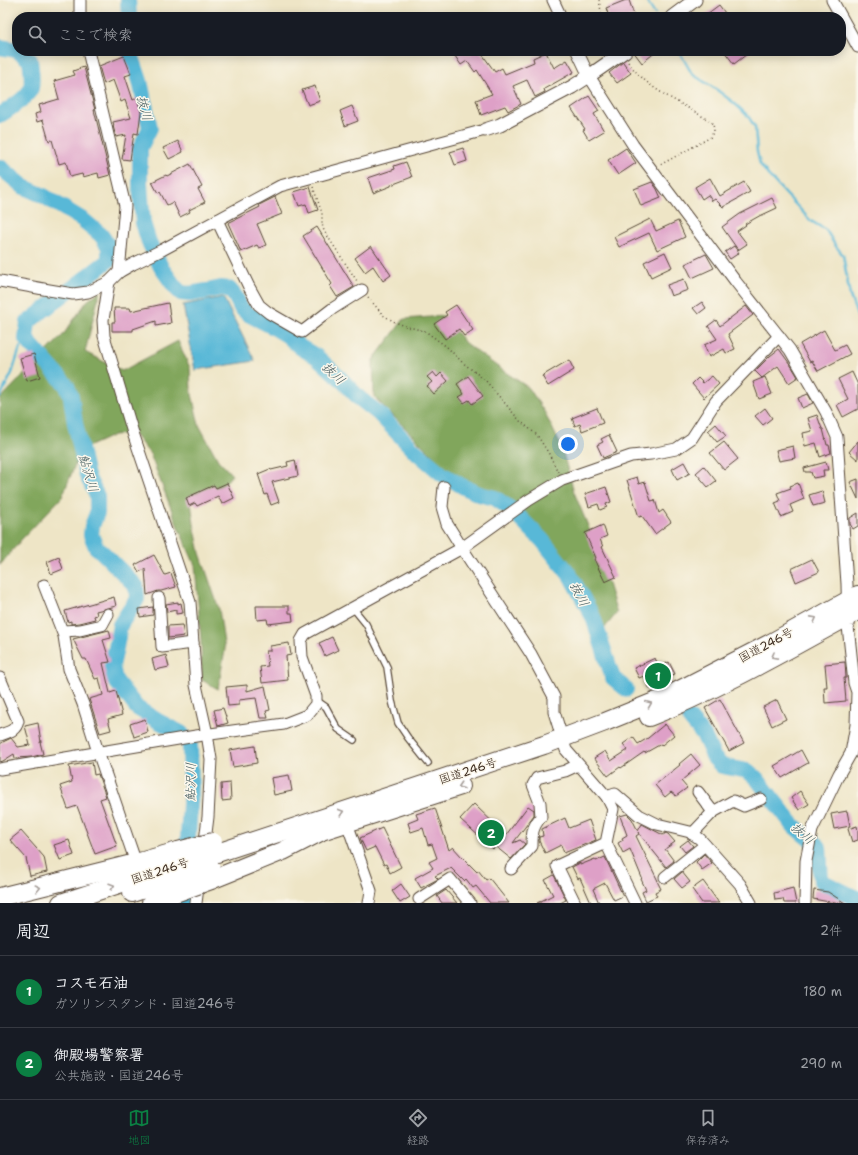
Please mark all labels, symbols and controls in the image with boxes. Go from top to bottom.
search box [12,12,846,56]
icon: search [26,23,48,45]
text: ここで検索 [58,25,133,45]
water label: 抜川 [133,93,156,123]
water label: 抜川 [318,358,349,388]
your location [558,434,578,454]
water label: 鮎沢川 [75,452,102,494]
water label: 抜川 [566,579,593,610]
one-way arrow [810,617,817,624]
street label: 国道246号 [736,624,796,666]
one-way arrow [771,651,779,658]
pin: 1 [645,661,671,691]
one-way arrow [645,701,652,709]
street label: 国道246号 [437,754,499,788]
water label: 鮎沢川 [182,762,199,802]
one-way arrow [458,781,465,790]
one-way arrow [337,808,344,816]
pin: 2 [478,818,504,848]
water label: 抜川 [787,818,818,848]
street label: 国道246号 [129,854,191,888]
one-way arrow [108,883,115,891]
one-way arrow [35,884,41,892]
text: 周辺 [16,920,50,942]
text: 2件 [820,922,842,939]
text: コスモ石油 [54,973,128,993]
text: 1 [26,983,32,1000]
text: 180 m [803,983,842,1000]
text: ガソリンスタンド · 国道246号 [54,995,236,1012]
text: 御殿場警察署 [54,1045,144,1065]
text: 2 [24,1055,34,1072]
text: 290 m [800,1055,842,1072]
text: 公共施設 · 国道246号 [54,1067,184,1084]
tab: 地図 [128,1107,150,1148]
tab: 経路 [407,1107,429,1148]
tab: 保存済み [686,1107,730,1148]

